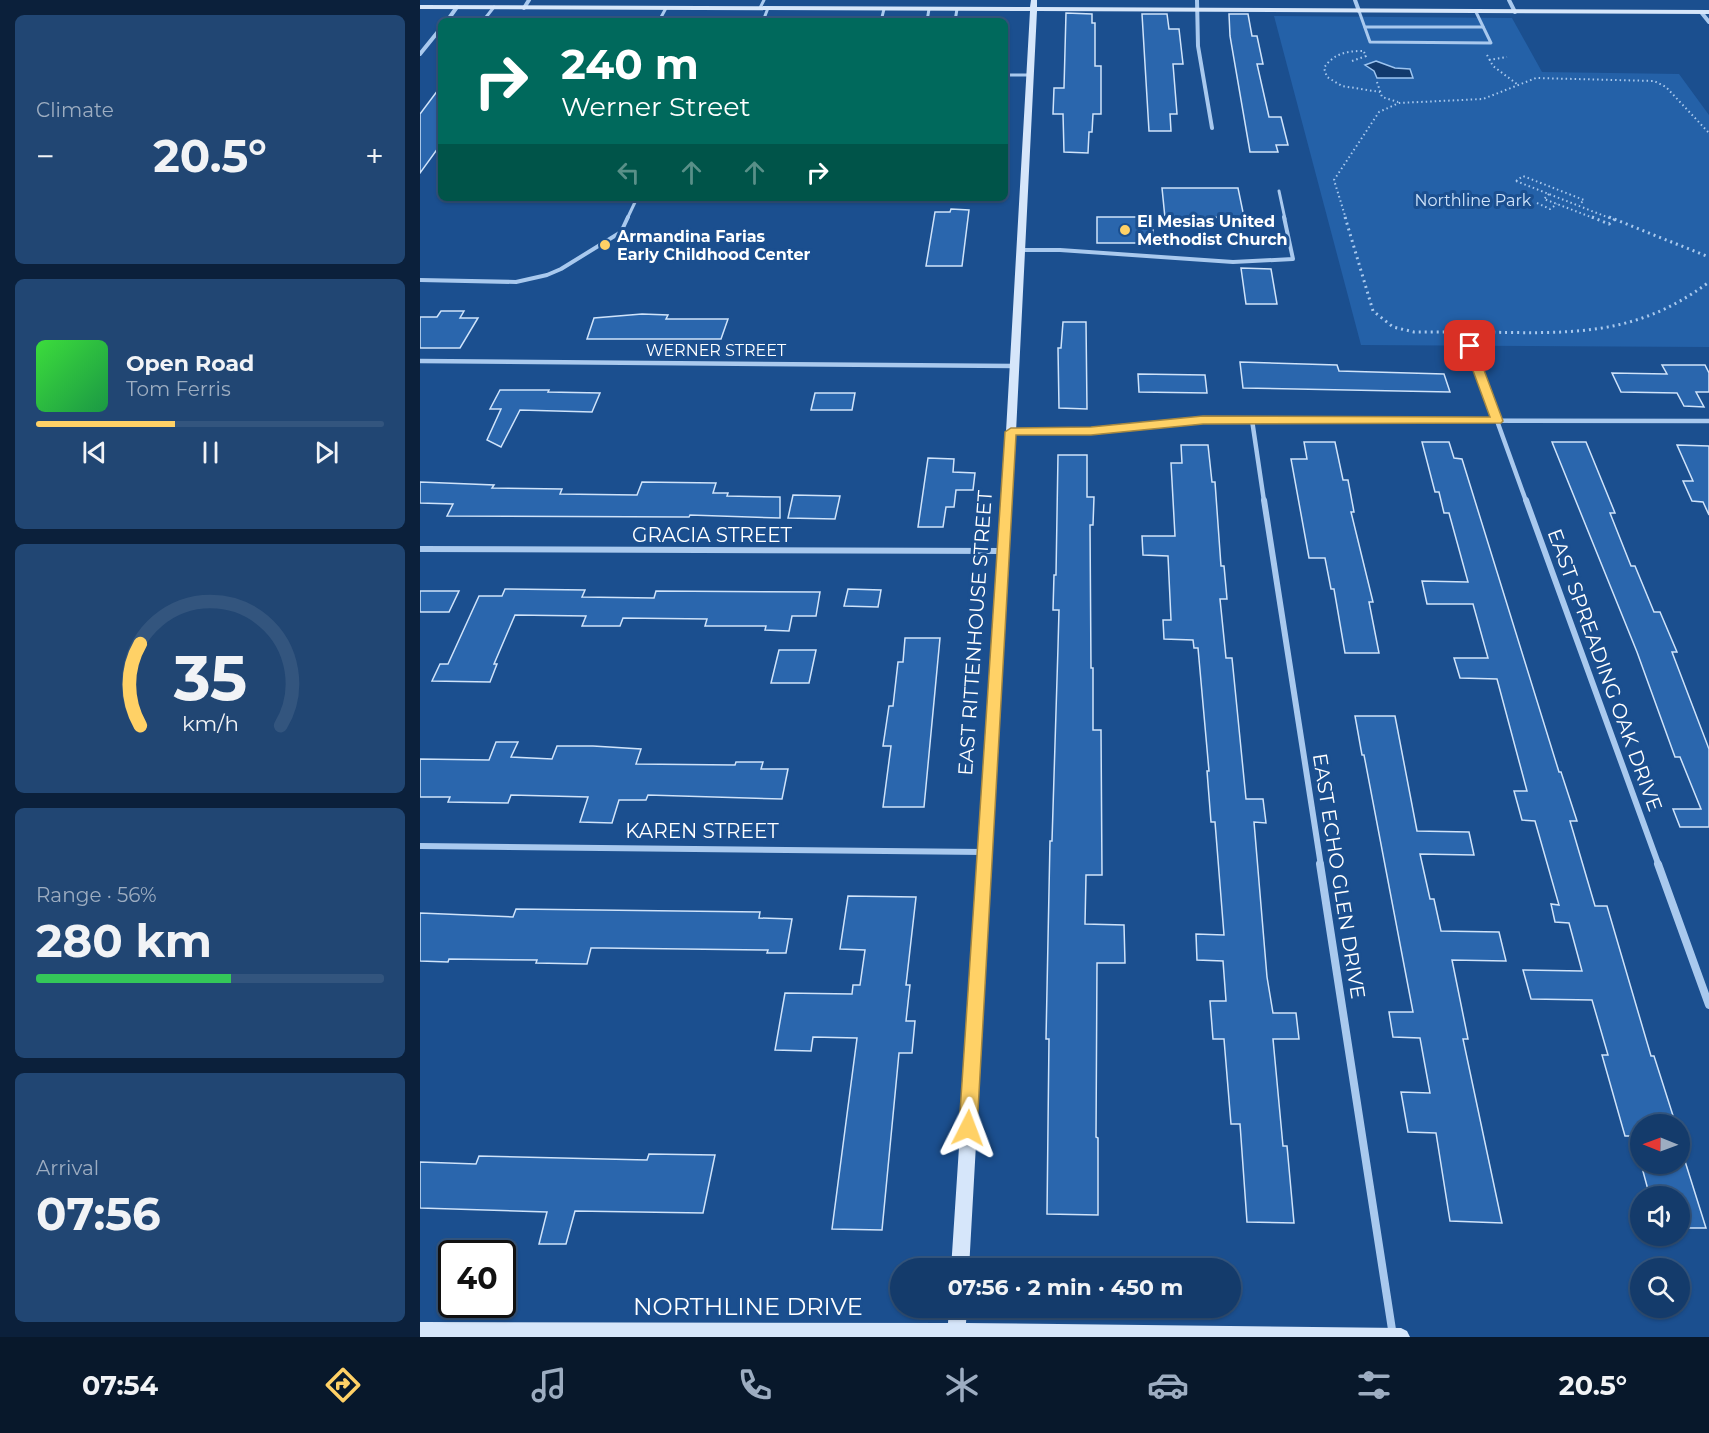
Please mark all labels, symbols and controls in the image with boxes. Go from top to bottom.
text: 240 m [561,38,699,90]
icon: right [462,42,540,120]
text: Werner Street [561,90,751,123]
text: Climate [36,98,114,122]
text: 20.5° [153,128,267,183]
text: − [36,136,55,176]
text: + [365,136,384,176]
icon: left [612,156,645,189]
icon: ahead [675,156,708,189]
icon: ahead [738,156,771,189]
icon: right [801,156,834,189]
park label: Northline Park [1415,191,1532,210]
place label: El Mesias United Methodist Church [1137,212,1288,249]
marker: El Mesias United Methodist Church [1118,223,1132,237]
place label: Armandina Farias Early Childhood Center [616,227,811,264]
marker: Armandina Farias Early Childhood Center [598,238,612,252]
pin [1444,320,1495,371]
icon: arrive [1453,329,1486,362]
street label: WERNER STREET [646,341,787,360]
text: Open Road [126,350,254,377]
text: Tom Ferris [126,377,231,401]
icon: previous [78,436,111,469]
icon: pause [194,436,227,469]
icon: next [310,436,343,469]
street label: EAST RITTENHOUSE STREET [953,489,997,776]
street label: GRACIA STREET [632,523,793,547]
street label: EAST SPREADING OAK DRIVE [1543,525,1667,815]
text: 35 [172,640,247,716]
text: km/h [181,710,239,736]
street label: EAST ECHO GLEN DRIVE [1308,752,1370,1000]
street label: KAREN STREET [625,819,779,843]
text: Range · 56% [36,883,157,907]
text: 280 km [36,913,212,968]
position arrow [936,1096,1000,1160]
north arrow [1630,1114,1690,1174]
map controls [1630,1114,1690,1318]
text: Arrival [36,1156,99,1180]
text: 07:56 [36,1186,161,1241]
button: sound [1630,1186,1690,1246]
speed limit sign: 40 [438,1240,516,1318]
button: search [1630,1258,1690,1318]
text: 07:56 · 2 min · 450 m [948,1274,1183,1301]
street label: NORTHLINE DRIVE [633,1292,863,1321]
icon: directions [322,1364,364,1406]
icon: music [528,1364,570,1406]
icon: phone [734,1364,776,1406]
icon: climate [941,1364,983,1406]
icon: car [1147,1364,1189,1406]
icon: filters [1353,1364,1395,1406]
text: 07:54 [82,1369,158,1402]
text: 20.5° [1559,1369,1627,1402]

